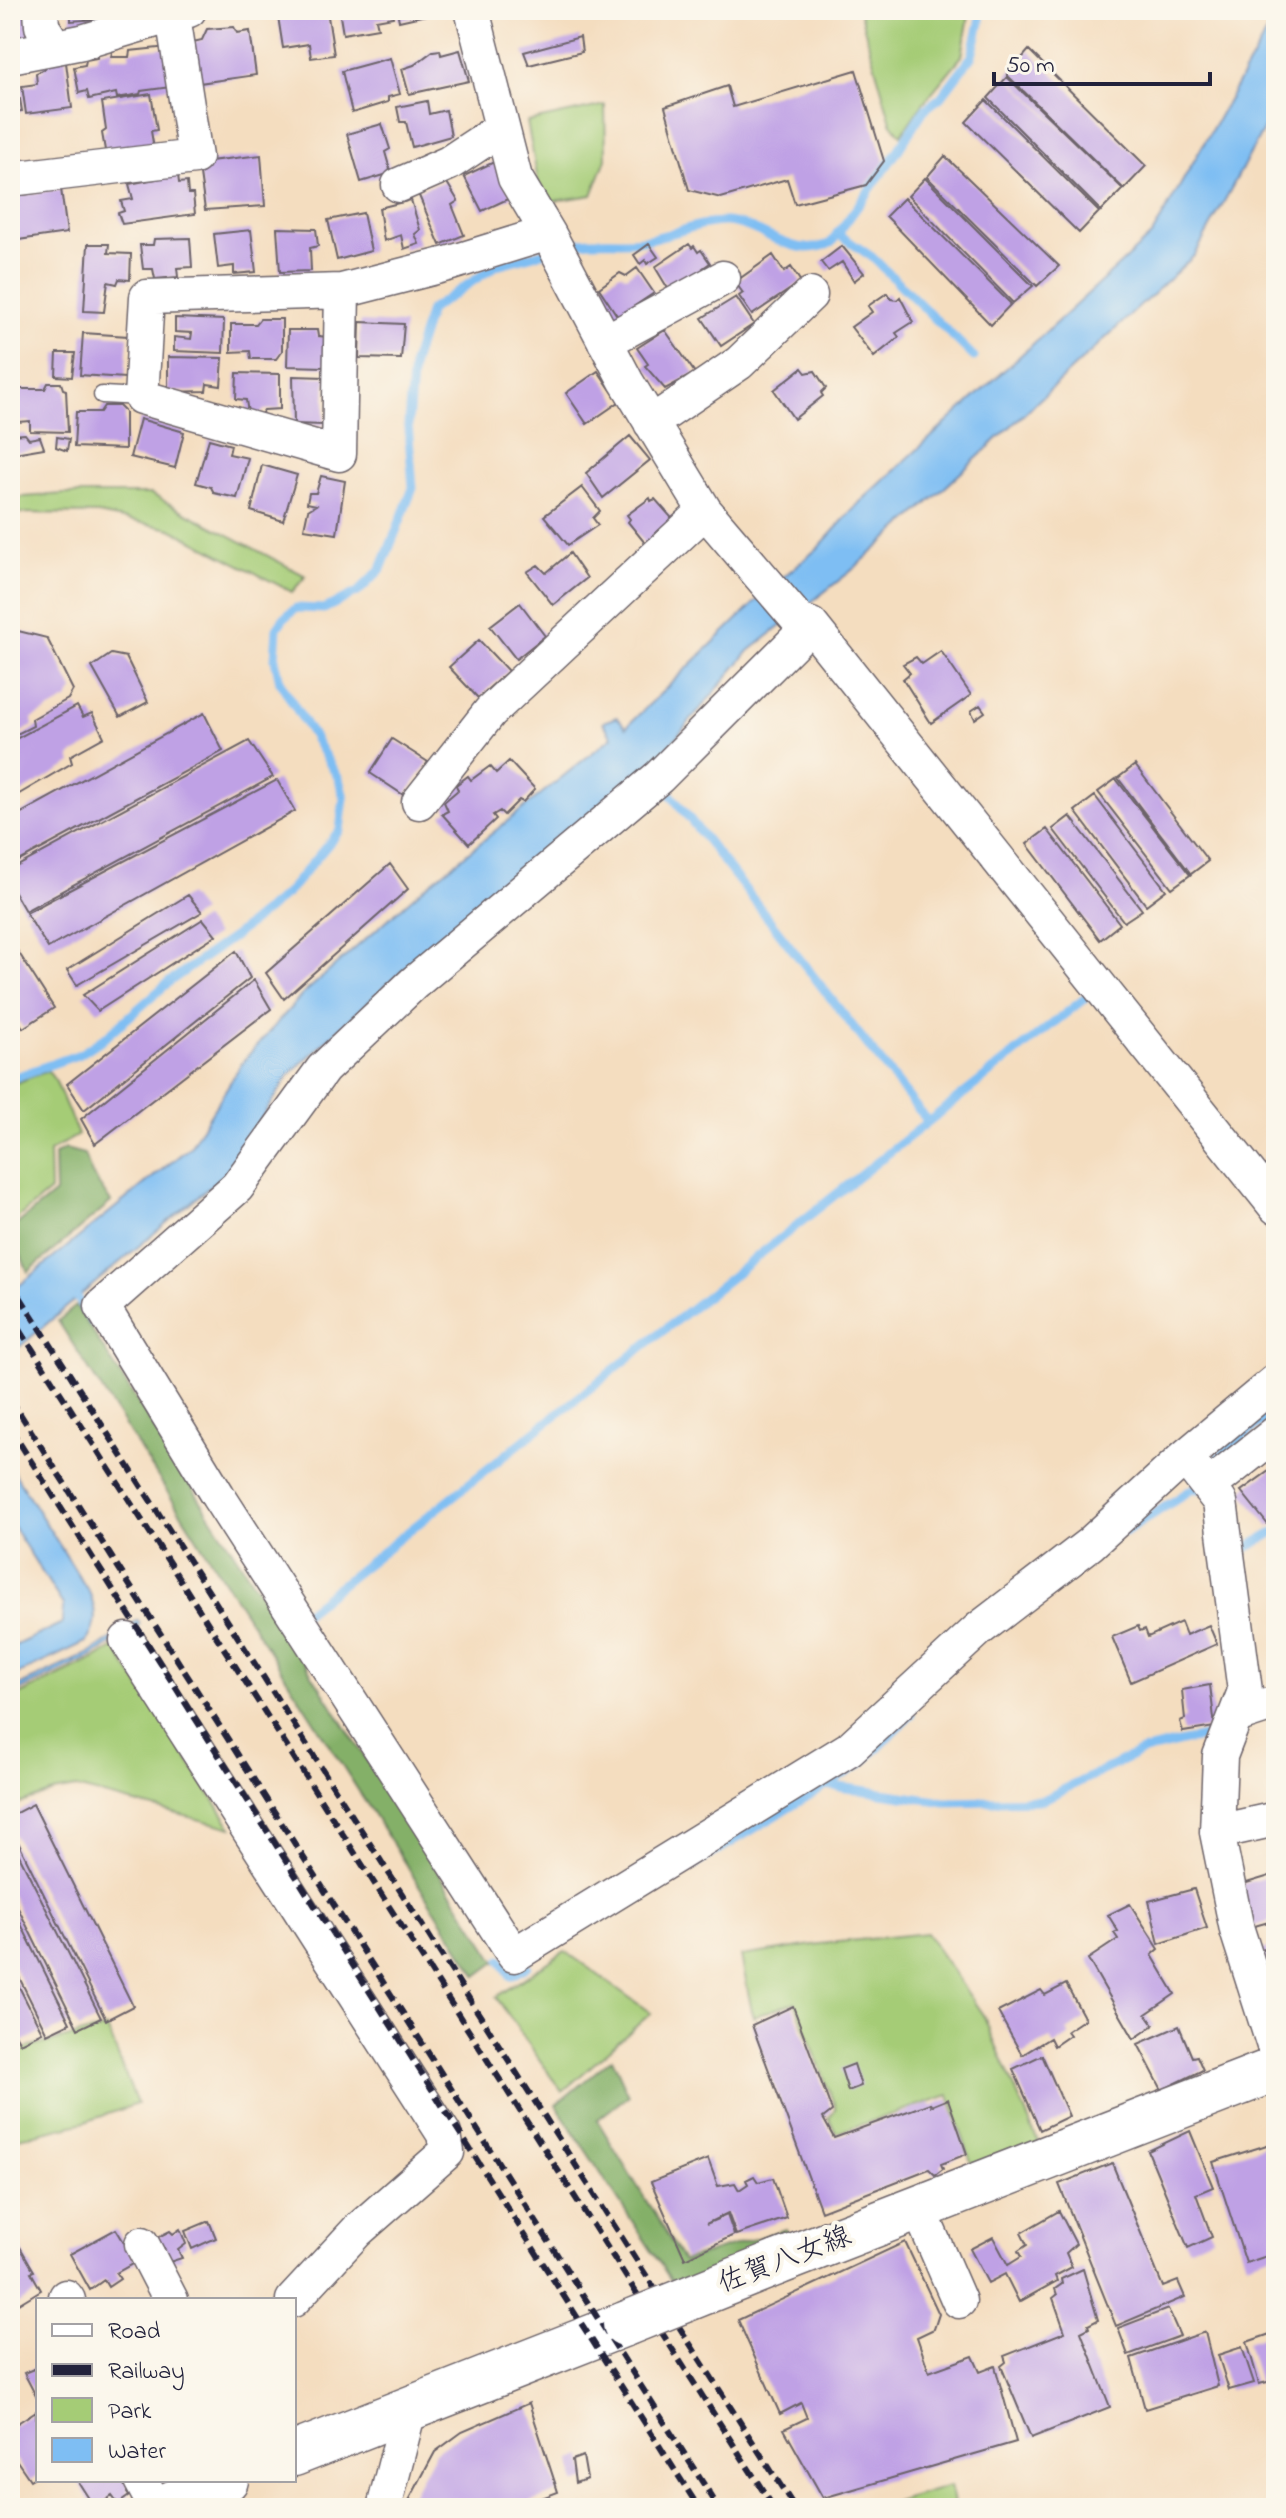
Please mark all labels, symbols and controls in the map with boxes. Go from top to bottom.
scale bar [994,36,1210,86]
text: 50 m [1006,49,1055,84]
street label: 佐賀八女線 [712,2217,858,2305]
legend [36,2298,296,2482]
text: Road [108,2315,161,2350]
text: Railway [108,2355,185,2391]
text: Park [108,2395,152,2430]
text: Water [108,2435,166,2470]

